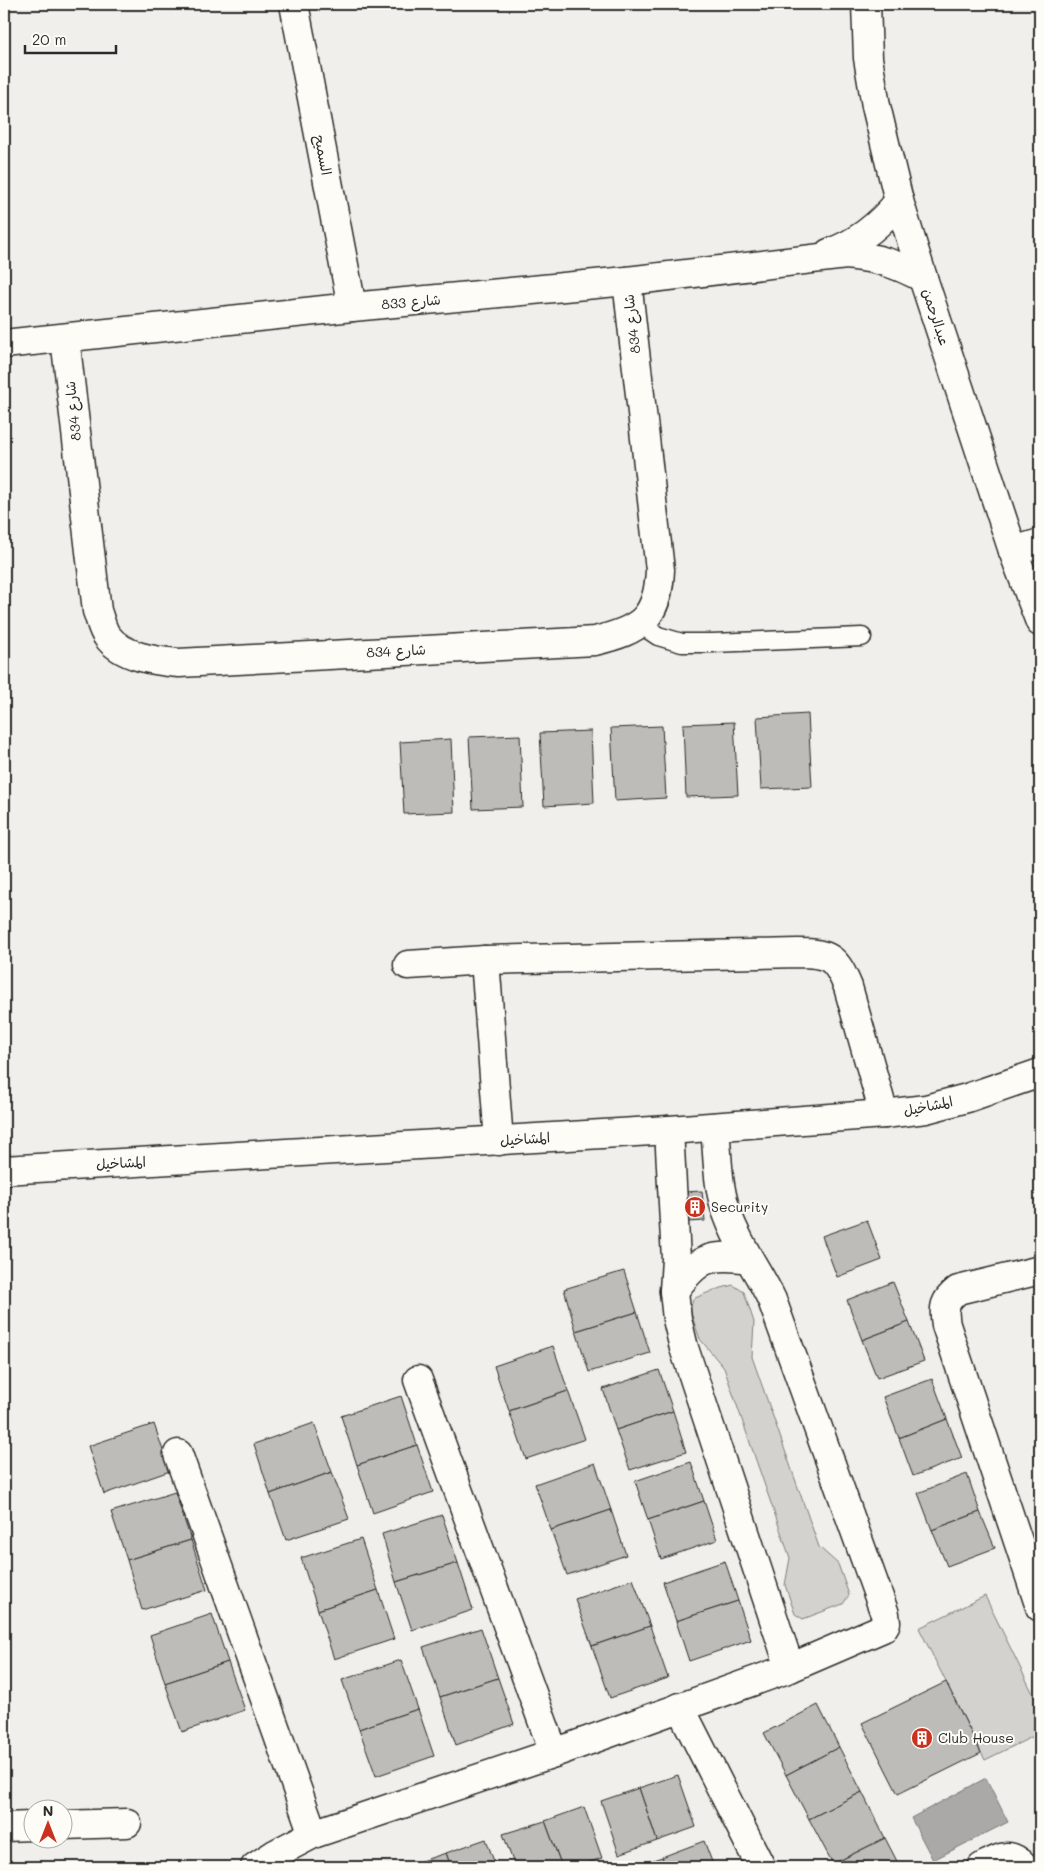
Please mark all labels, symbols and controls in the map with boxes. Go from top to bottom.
scale bar [25,22,116,54]
text: 20 m [32,29,66,49]
street label: السميح [309,133,337,177]
street label: عبدالرحمن [918,286,955,348]
street label: شارع 833 [380,289,442,315]
street label: شارع 834 [618,293,646,355]
street label: شارع 834 [60,380,86,442]
street label: شارع 834 [366,639,426,663]
street label: المشاخيل [901,1091,954,1120]
street label: المشاخيل [499,1127,551,1150]
street label: المشاخيل [95,1152,147,1173]
building icon: Security [683,1195,707,1219]
place label: Security [711,1197,768,1216]
building icon: Club House [910,1726,934,1750]
place label: Club House [938,1728,1014,1747]
north arrow [22,1798,72,1848]
text: N [43,1801,53,1820]

